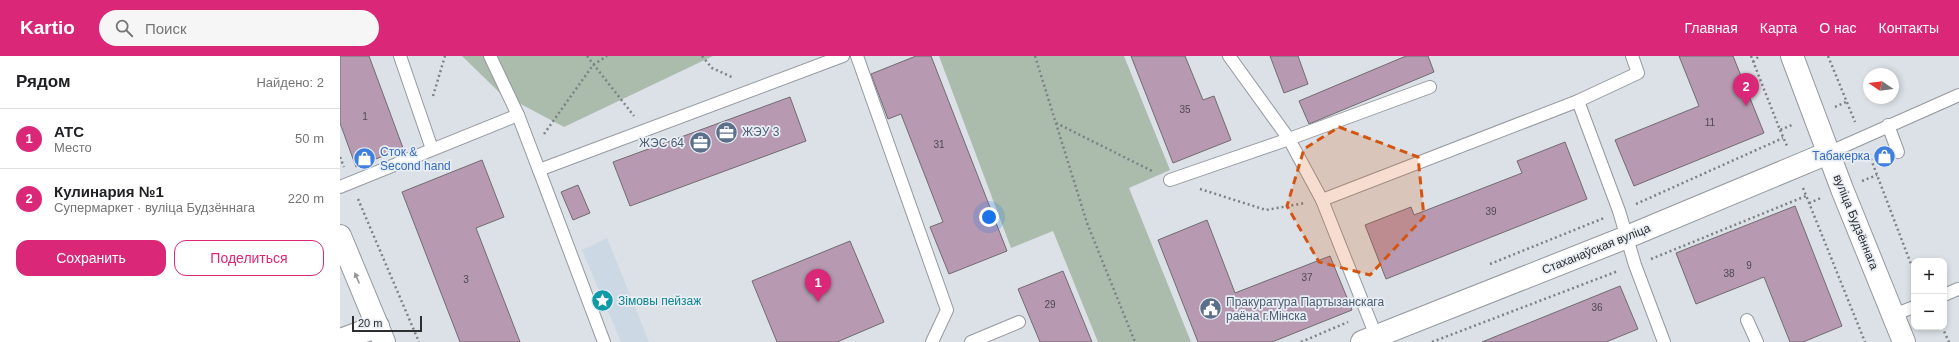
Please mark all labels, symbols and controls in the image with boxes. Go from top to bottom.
search box [99,10,379,46]
text: Kartio [20,17,75,38]
icon: search [113,17,135,39]
text: Поиск [145,20,186,37]
text: Главная [1684,20,1738,36]
text: Карта [1760,20,1797,36]
text: О нас [1819,20,1857,36]
text: Контакты [1879,20,1939,36]
north arrow [1863,68,1899,104]
text: Рядом [16,72,71,91]
pin: 2 [1733,73,1759,106]
text: Найдено: 2 [256,75,324,90]
house number: 35 [1179,104,1191,115]
house number: 1 [362,111,368,122]
house number: 11 [1705,117,1716,128]
office icon: ЖЭУ 3 [714,119,740,145]
text: АТС [54,123,84,140]
place label: ЖЭУ 3 [742,125,780,139]
office icon: ЖЭС 64 [687,130,713,156]
text: 1 [25,131,33,146]
text: 50 m [295,131,324,146]
place label: ЖЭС 64 [639,136,684,150]
house number: 31 [933,139,945,150]
text: Место [54,140,92,155]
shop icon: Табакерка [1872,143,1898,169]
place label: Сток & Second hand [380,145,451,173]
shop icon: Сток & Second hand [352,146,378,172]
place label: Табакерка [1812,149,1870,163]
street label: вуліца Будзённага [1830,172,1882,272]
text: Кулинария №1 [54,183,164,200]
text: 2 [25,191,33,206]
text: 220 m [288,191,324,206]
text: Супермаркет · вуліца Будзённага [54,200,255,215]
house number: 39 [1485,206,1497,217]
your location [979,207,999,227]
street label: Стаханаўская вуліца [1540,221,1653,277]
button: Сохранить [16,240,166,276]
button: Поделиться [174,240,324,276]
map controls [1911,258,1947,330]
button: + [1911,258,1947,294]
house number: 9 [1746,260,1752,271]
house number: 38 [1723,268,1735,279]
pin: 1 [805,269,831,302]
one-way arrow [354,271,360,283]
house number: 37 [1301,272,1313,283]
house number: 3 [463,274,469,285]
place icon: Зімовы пейзаж [590,288,616,314]
place label: Зімовы пейзаж [618,294,701,308]
button: − [1911,294,1947,330]
place label: Пракуратура Партызанскага раёна г.Мінска [1226,295,1384,323]
public building icon: Пракуратура Партызанскага раёна г.Мінска [1198,296,1224,322]
house number: 29 [1044,299,1056,310]
house number: 36 [1591,302,1603,313]
scale bar [352,314,422,333]
text: 20 m [358,317,382,329]

